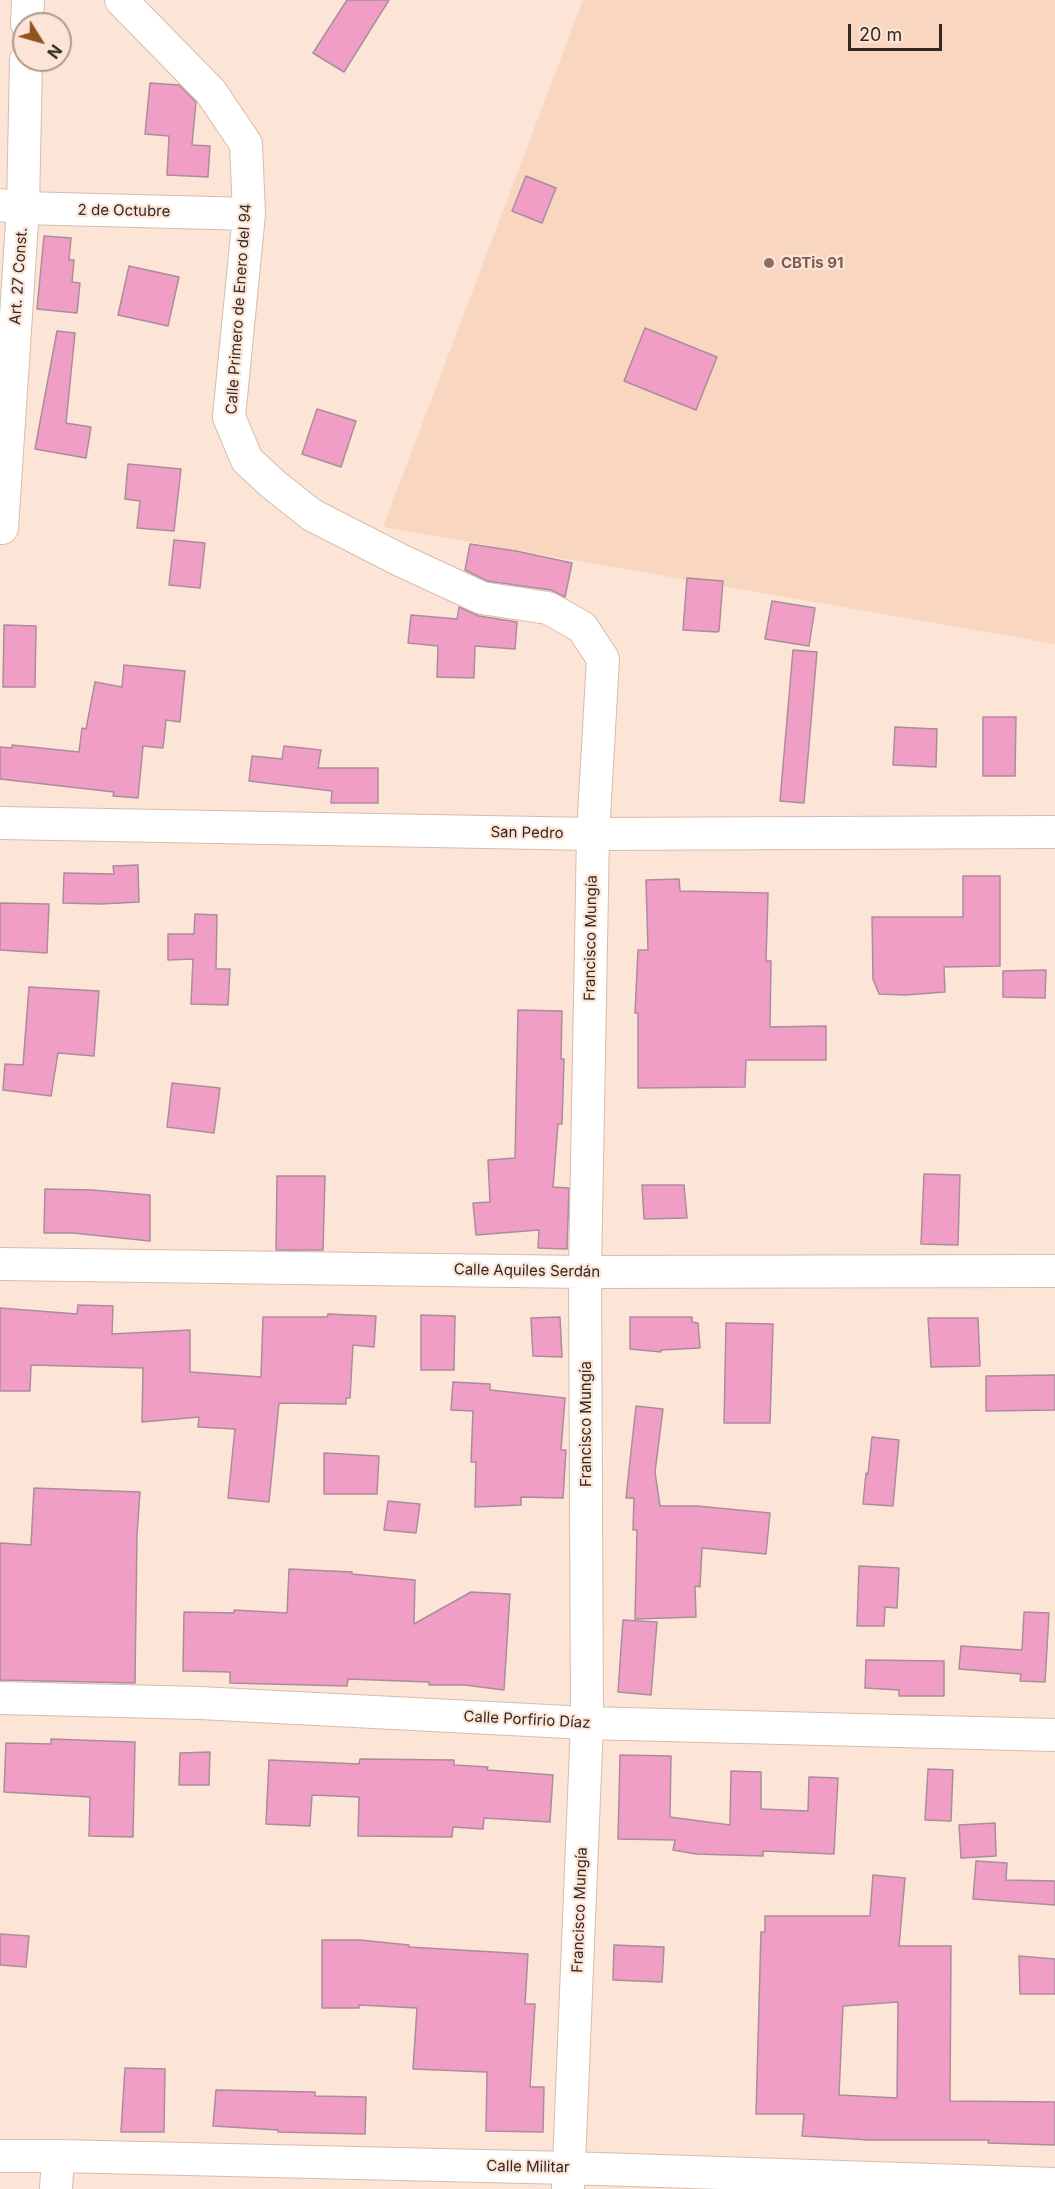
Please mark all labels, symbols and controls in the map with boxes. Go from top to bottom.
north arrow [12,12,72,72]
scale bar [851,12,946,50]
text: 20 m [859,24,902,45]
text: N [43,41,66,63]
street label: 2 de Octubre [78,201,170,221]
street label: Calle Primero de Enero del 94 [223,203,255,415]
street label: Art. 27 Const. [7,227,31,325]
place label: CBTis 91 [781,254,843,272]
marker: CBTis 91 [762,256,776,270]
street label: San Pedro [490,823,564,843]
street label: Francisco Mungía [581,875,601,1001]
street label: Calle Aquiles Serdán [454,1261,600,1281]
street label: Francisco Mungía [577,1361,595,1487]
street label: Calle Porfirio Díaz [463,1708,591,1732]
street label: Francisco Mungía [569,1847,591,1973]
street label: Calle Militar [486,2157,570,2177]

